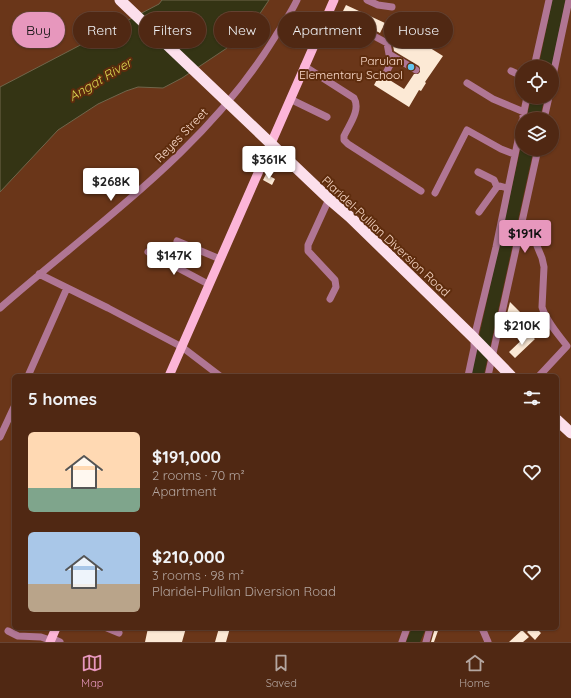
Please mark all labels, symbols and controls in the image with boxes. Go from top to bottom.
chip: Buy [12,12,65,48]
chip: Rent [73,12,131,48]
chip: Filters [139,12,206,48]
chip: New [214,12,270,48]
chip: Apartment [278,12,376,48]
chip: House [384,12,453,48]
water label: Angat River [66,53,136,104]
place label: Parulan Elementary School [299,53,403,82]
map controls [515,60,559,156]
button: locate [515,60,559,104]
marker: Parulan Elementary School [406,62,416,72]
street label: Reyes Street [151,105,211,165]
button: layers [515,112,559,156]
pin: $361K [241,146,297,180]
text: $361K [251,151,287,167]
pin: $268K [83,168,139,202]
text: $268K [92,173,130,189]
street label: Plaridel-Pulilan Diversion Road [319,173,453,299]
pin: $191K [497,220,553,254]
text: $191K [508,225,542,241]
pin: $147K [146,242,202,276]
text: $147K [156,247,192,263]
pin: $210K [494,312,550,346]
text: $210K [504,317,540,333]
icon: filters [521,387,543,409]
text: 5 homes [28,388,97,409]
text: $191,000 [152,446,221,467]
icon: home [60,448,108,496]
icon: heart [521,461,543,483]
text: 2 rooms · 70 m² [152,467,245,483]
text: Apartment [152,483,217,499]
text: $210,000 [152,546,225,567]
icon: home [60,548,108,596]
icon: heart [521,561,543,583]
text: 3 rooms · 98 m² [152,567,244,583]
text: Plaridel-Pulilan Diversion Road [152,583,336,599]
tab: Map [81,652,104,690]
tab: Saved [266,652,297,690]
tab: Home [459,652,490,690]

